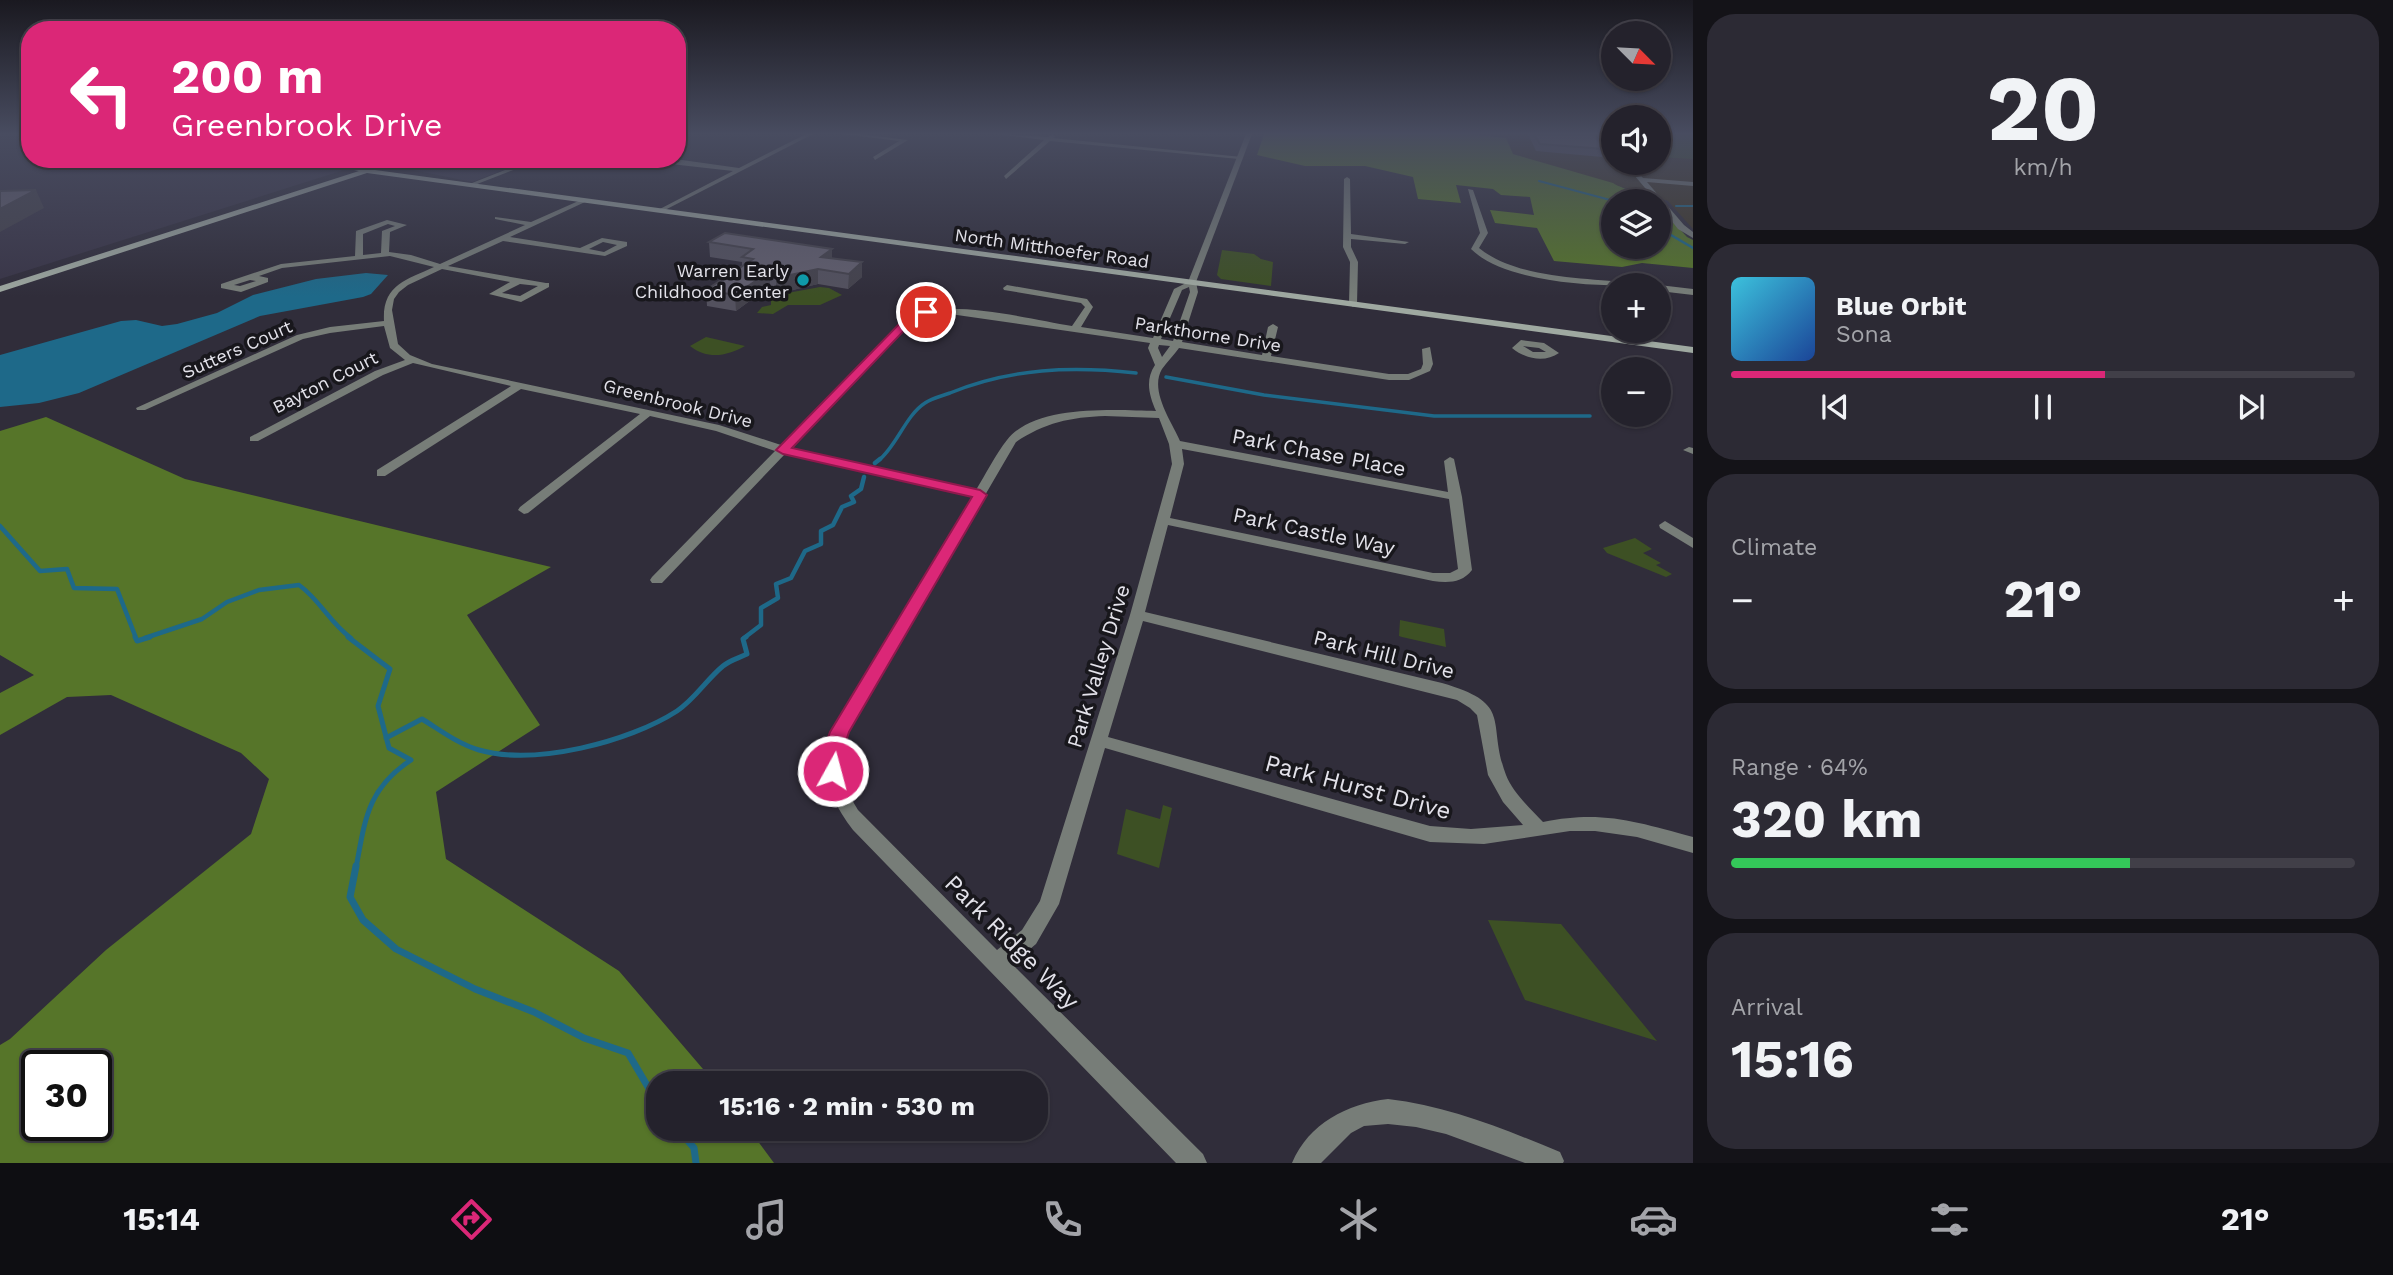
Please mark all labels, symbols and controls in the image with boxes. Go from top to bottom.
north arrow [1601,21,1671,91]
map controls [1601,21,1671,427]
text: 200 m [171,47,323,105]
icon: left [56,49,147,140]
text: 20 [1987,55,2099,162]
button: sound [1601,105,1671,175]
text: Greenbrook Drive [171,106,442,144]
text: km/h [2013,154,2073,181]
button: layers [1601,189,1671,259]
street label: North Mitthoefer Road [953,224,1151,272]
place label: Warren Early Childhood Center [635,260,790,302]
marker: Warren Early Childhood Center [795,272,811,288]
button: + [1601,273,1671,343]
pin [896,282,956,342]
text: Blue Orbit [1836,291,1966,321]
icon: arrive [907,293,945,331]
street label: Parkthorne Drive [1133,312,1283,356]
street label: Sutters Court [179,315,296,383]
text: Sona [1836,321,1892,348]
street label: Bayton Court [269,346,381,417]
button: − [1601,357,1671,427]
street label: Greenbrook Drive [601,374,755,432]
icon: previous [1816,388,1854,426]
icon: pause [2024,388,2062,426]
icon: next [2232,388,2270,426]
street label: Park Chase Place [1230,423,1408,481]
street label: Park Castle Way [1231,502,1397,560]
text: Climate [1731,534,1817,561]
text: 21° [2003,569,2083,630]
text: − [1731,578,1754,622]
text: + [2332,578,2355,622]
street label: Park Valley Drive [1061,581,1135,751]
street label: Park Hill Drive [1311,624,1457,684]
position arrow [796,734,870,808]
street label: Park Hurst Drive [1262,749,1454,825]
text: Range · 64% [1731,754,1868,781]
text: 320 km [1731,789,1922,850]
street label: Park Ridge Way [939,869,1085,1015]
text: Arrival [1731,994,1803,1021]
text: 15:16 [1731,1029,1854,1090]
speed limit sign: 30 [21,1050,112,1141]
text: 15:16 · 2 min · 530 m [719,1091,975,1121]
icon: directions [447,1195,496,1244]
icon: music [742,1195,791,1244]
icon: phone [1038,1195,1087,1244]
icon: climate [1334,1195,1383,1244]
icon: car [1629,1195,1678,1244]
icon: filters [1925,1195,1974,1244]
text: 15:14 [123,1200,200,1238]
text: 21° [2221,1200,2270,1238]

